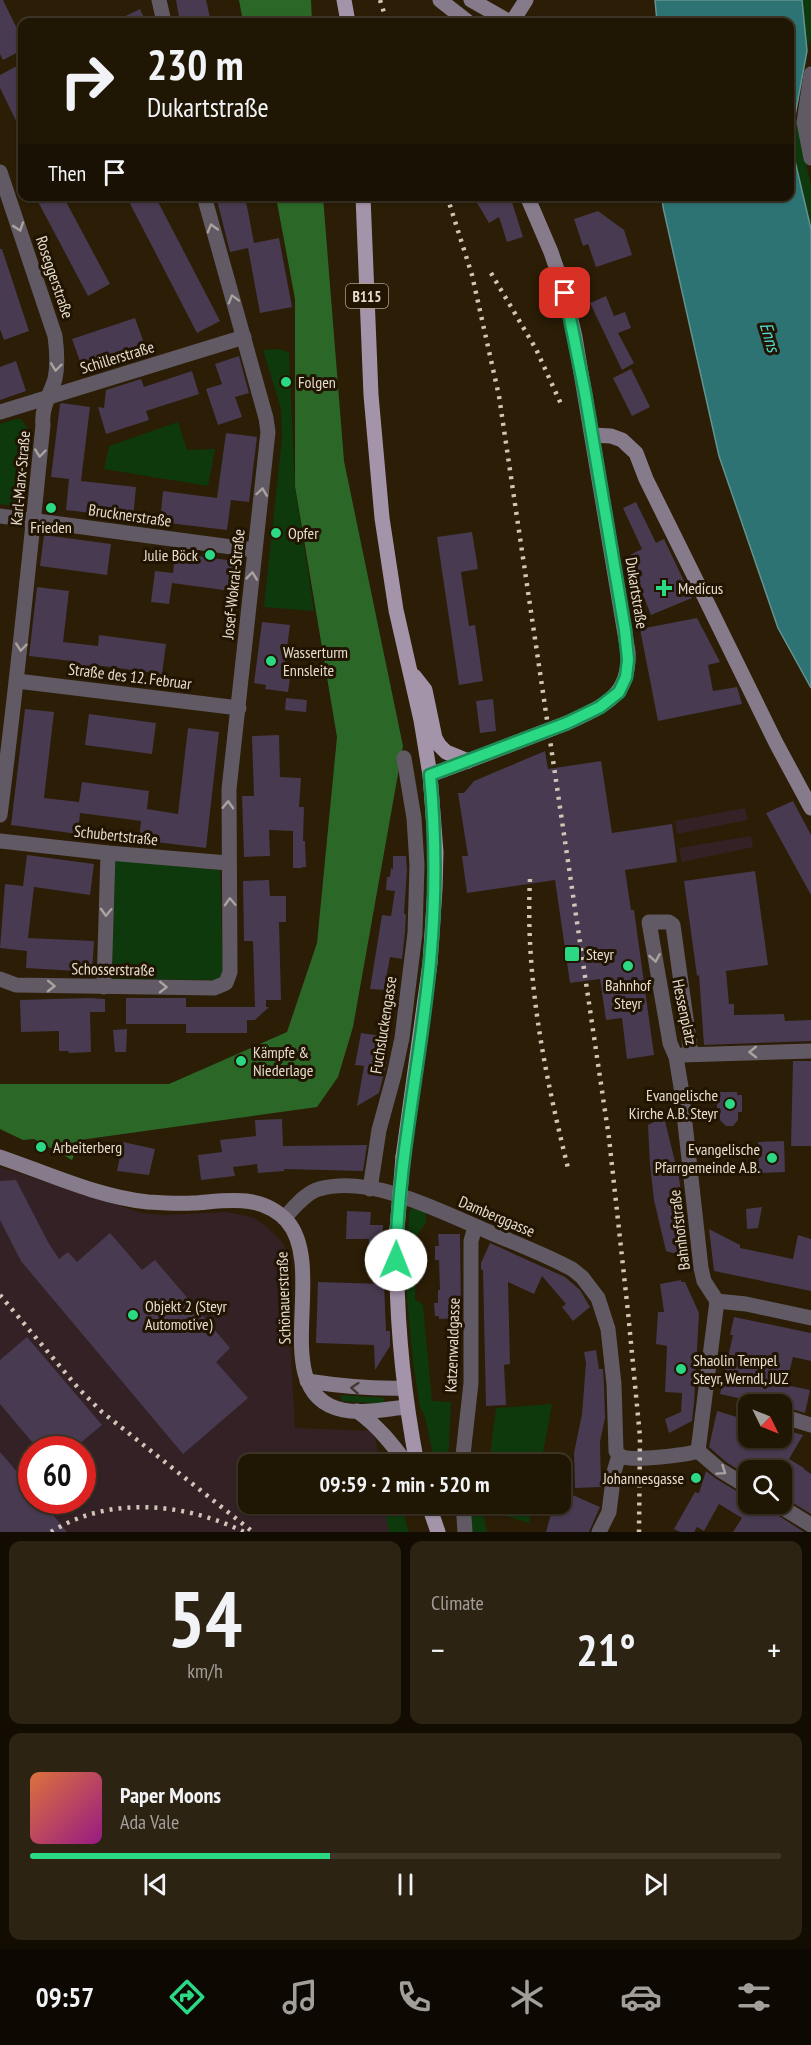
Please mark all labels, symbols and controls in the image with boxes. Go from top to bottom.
text: 230 m [147,37,244,92]
icon: right [48,42,126,120]
text: Dukartstraße [147,90,269,124]
icon: arrive [98,156,131,189]
text: Then [48,159,86,187]
one-way arrow [11,221,24,232]
one-way arrow [207,224,219,234]
street label: Roseggerstraße [32,233,78,321]
pin [539,267,590,318]
icon: arrive [548,276,581,309]
road number: B115 [346,284,388,308]
one-way arrow [228,294,240,305]
water label: Enns [755,319,786,356]
street label: Schillerstraße [77,336,157,378]
one-way arrow [50,362,63,372]
place label: Folgen [298,372,336,392]
marker: Folgen [279,375,293,389]
street label: Karl-Marx-Straße [6,430,34,526]
one-way arrow [34,449,47,458]
one-way arrow [256,487,268,497]
street label: Brucknerstraße [87,499,173,531]
marker: Frieden [44,501,58,515]
place label: Frieden [30,517,72,537]
place label: Opfer [288,523,319,543]
marker: Opfer [269,526,283,540]
street label: Josef-Wokral-Straße [217,528,249,641]
place label: Julie Böck [143,545,199,565]
marker: Julie Böck [203,548,217,562]
street label: Dukartstraße [621,556,653,630]
one-way arrow [245,571,258,580]
place label: Medicus [678,578,723,598]
marker: Medicus [655,579,673,597]
place label: Wasserturm Ennsleite [283,642,348,680]
one-way arrow [15,643,28,652]
marker: Wasserturm Ennsleite [264,654,278,668]
street label: Straße des 12. Februar [67,659,193,694]
one-way arrow [222,800,235,809]
street label: Schubertstraße [73,821,159,849]
one-way arrow [223,898,236,907]
one-way arrow [100,907,113,916]
place label: Steyr [586,944,614,964]
marker: Steyr [563,945,581,963]
one-way arrow [649,953,661,962]
street label: Schosserstraße [71,958,155,980]
marker: Bahnhof Steyr [621,959,635,973]
street label: Fuchsluckengasse [365,975,401,1075]
place label: Bahnhof Steyr [605,975,652,1013]
street label: Hessenplatz [668,977,702,1047]
one-way arrow [47,980,56,992]
one-way arrow [158,981,167,993]
place label: Kämpfe & Niederlage [253,1042,313,1080]
one-way arrow [748,1046,757,1059]
marker: Kämpfe & Niederlage [234,1054,248,1068]
place label: Evangelische Kirche A.B. Steyr [629,1085,719,1123]
marker: Evangelische Kirche A.B. Steyr [723,1097,737,1111]
place label: Arbeiterberg [53,1137,122,1157]
place label: Evangelische Pfarrgemeinde A.B. [655,1139,760,1177]
marker: Arbeiterberg [34,1140,48,1154]
marker: Evangelische Pfarrgemeinde A.B. [765,1151,779,1165]
street label: Bahnhofstraße [664,1189,694,1271]
street label: Damberggasse [456,1191,538,1241]
position arrow [364,1228,428,1292]
street label: Schönauerstraße [271,1251,295,1345]
place label: Objekt 2 (Steyr Automotive) [145,1296,228,1334]
street label: Katzenwaldgasse [440,1297,464,1393]
marker: Objekt 2 (Steyr Automotive) [126,1308,140,1322]
place label: Shaolin Tempel Steyr, Werndl, JUZ [693,1350,788,1388]
marker: Shaolin Tempel Steyr, Werndl, JUZ [674,1362,688,1376]
one-way arrow [351,1382,360,1395]
north arrow [738,1394,792,1448]
map controls [738,1394,792,1514]
speed limit sign: 60 [18,1436,96,1514]
button: search [738,1460,792,1514]
one-way arrow [715,1464,726,1475]
place label: Johannesgasse [602,1468,684,1488]
text: 09:59 · 2 min · 520 m [319,1470,490,1498]
marker: Johannesgasse [689,1471,703,1485]
text: 54 [168,1568,242,1669]
text: Climate [431,1590,484,1616]
text: 21° [576,1620,636,1678]
text: − [431,1628,445,1671]
text: + [767,1628,781,1671]
text: km/h [187,1658,223,1684]
text: Paper Moons [120,1781,221,1809]
text: Ada Vale [120,1809,179,1835]
icon: previous [139,1868,172,1901]
icon: pause [389,1868,422,1901]
icon: next [639,1868,672,1901]
icon: directions [166,1976,208,2018]
icon: music [279,1976,321,2018]
icon: phone [393,1976,435,2018]
icon: climate [506,1976,548,2018]
icon: car [620,1976,662,2018]
icon: filters [733,1976,775,2018]
text: 09:57 [36,1980,94,2014]

